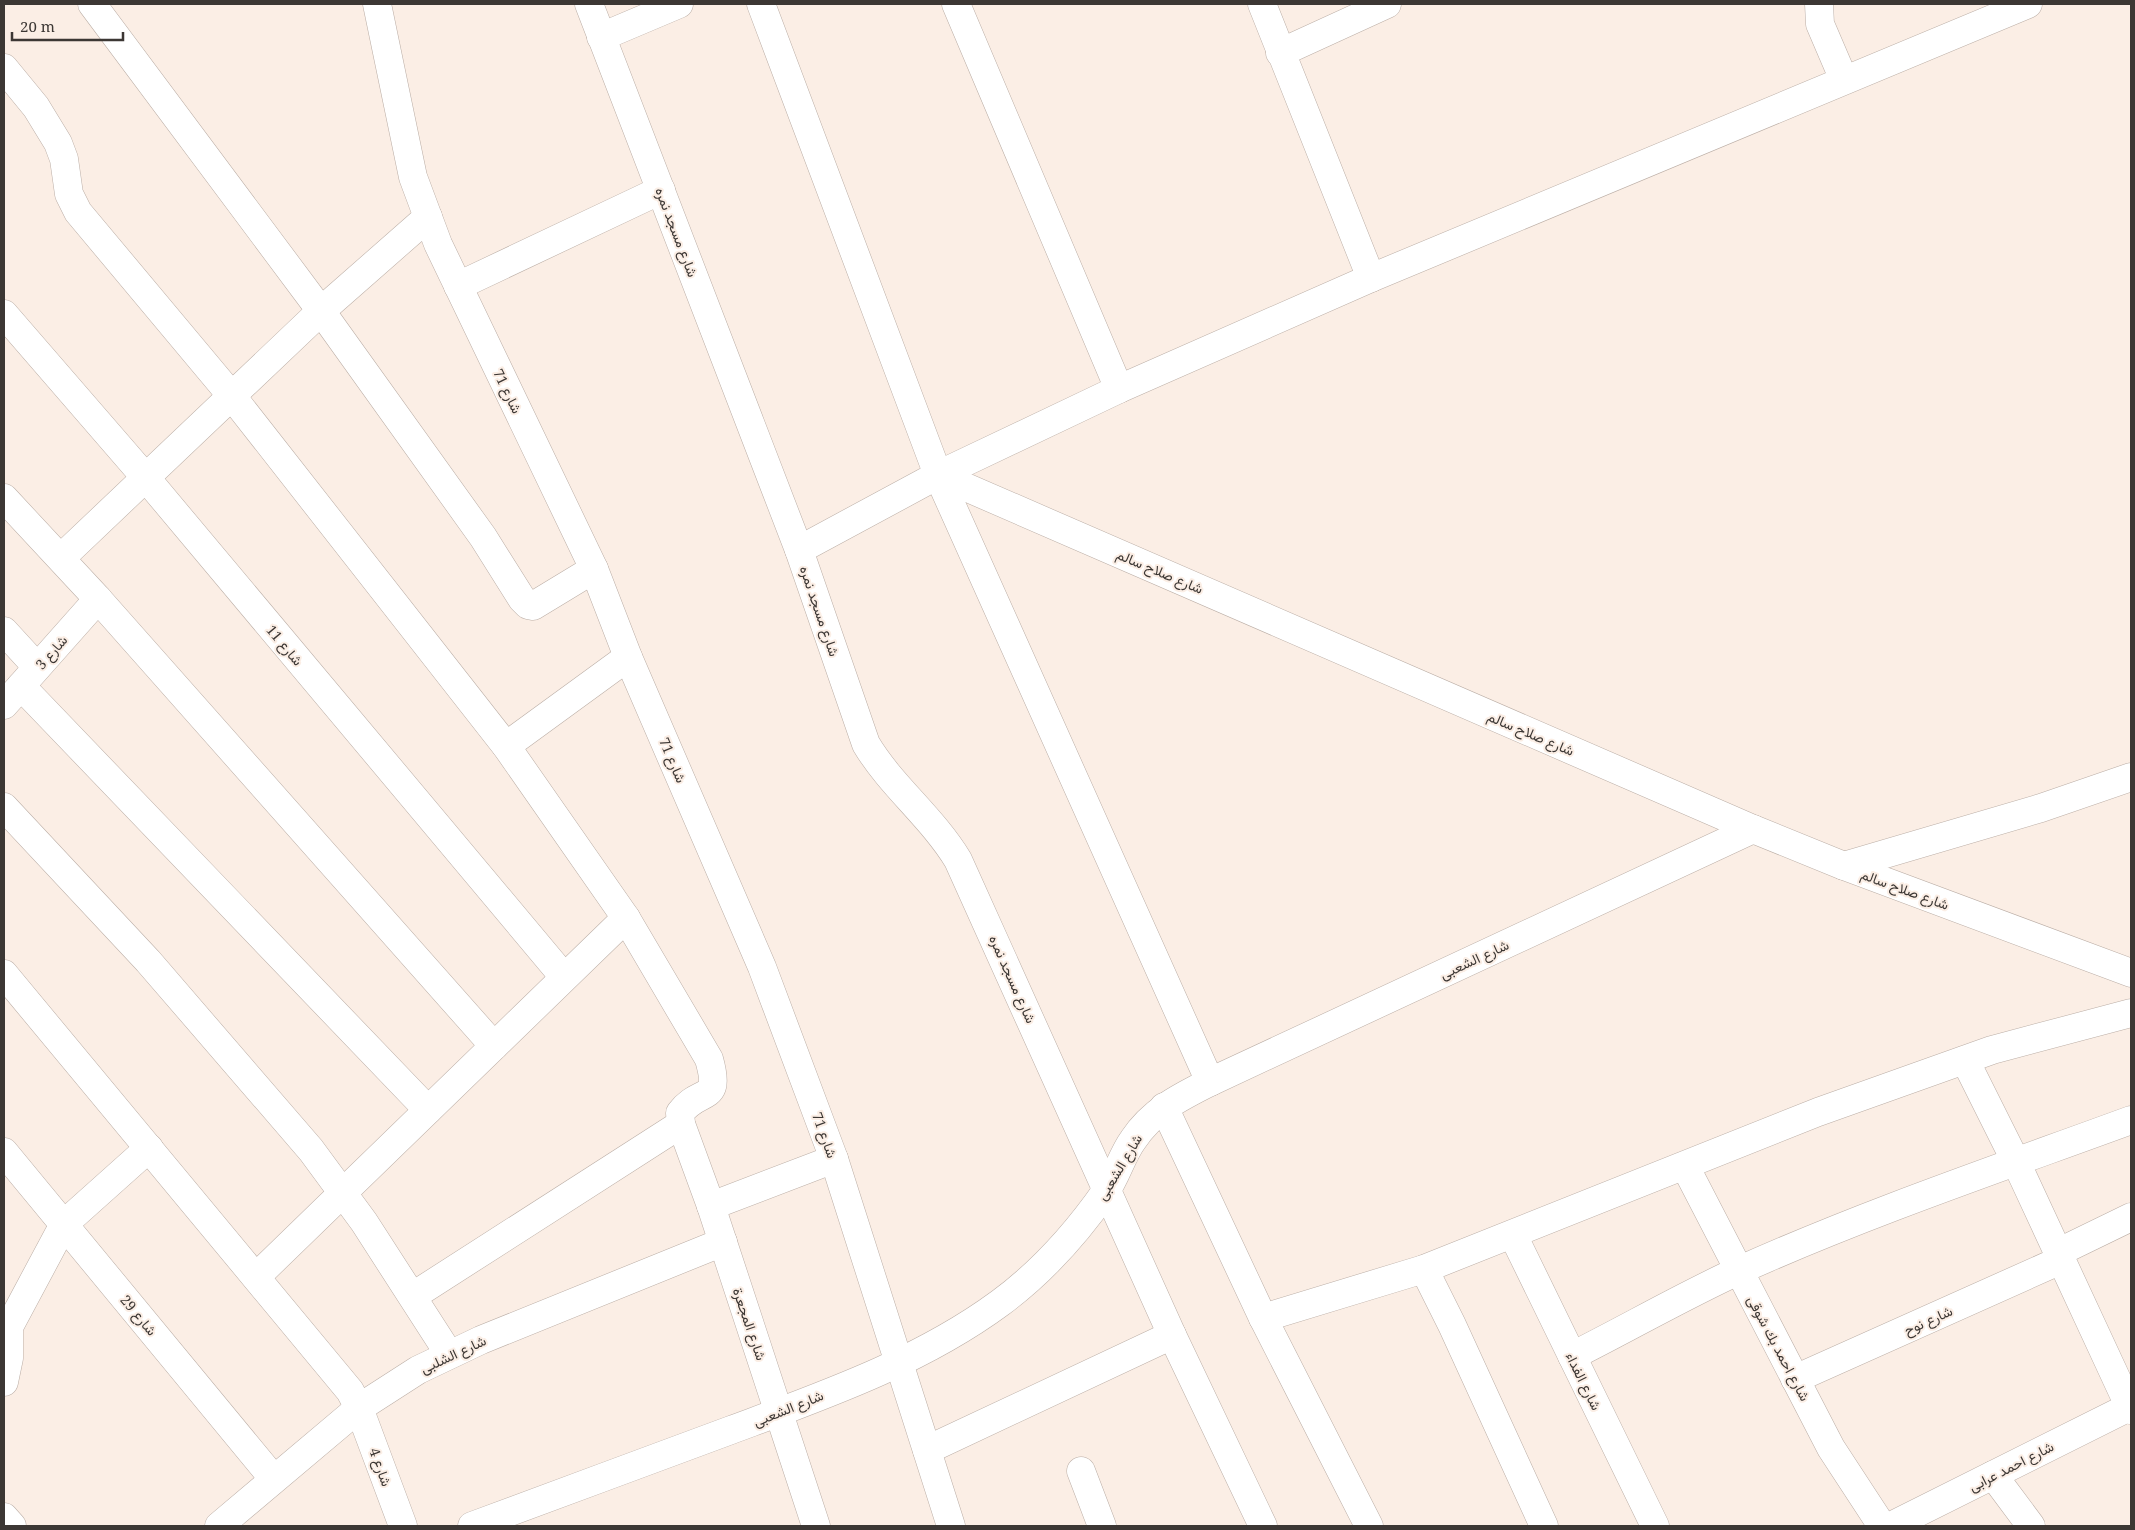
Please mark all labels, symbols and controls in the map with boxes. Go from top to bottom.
scale bar [12,10,124,42]
text: 20 m [20,16,55,36]
street label: شارع مسجد نمره [649,184,703,280]
street label: شارع 71 [487,366,527,417]
street label: شارع صلاح سالم [1113,544,1206,600]
street label: شارع مسجد نمره [794,563,844,659]
street label: شارع 11 [261,621,308,671]
street label: شارع 3 [31,631,73,675]
street label: شارع صلاح سالم [1484,706,1577,762]
street label: شارع 71 [653,734,691,786]
street label: شارع صلاح سالم [1858,864,1952,916]
street label: شارع مسجد نمره [983,932,1041,1027]
street label: شارع الشعبى [1436,935,1512,985]
street label: شارع 71 [806,1109,842,1161]
street label: شارع الشعبى [1092,1130,1148,1205]
street label: شارع المجعرة [727,1285,771,1363]
street label: شارع 29 [115,1291,162,1341]
street label: شارع احمد بك شوقى [1741,1292,1815,1405]
street label: شارع نوح [1901,1301,1956,1341]
street label: شارع الشلبى [417,1330,490,1379]
street label: شارع الفداء [1560,1349,1606,1414]
street label: شارع الشعبى [750,1385,827,1433]
street label: شارع احمد عرابى [1965,1436,2058,1497]
street label: شارع 4 [363,1445,397,1490]

